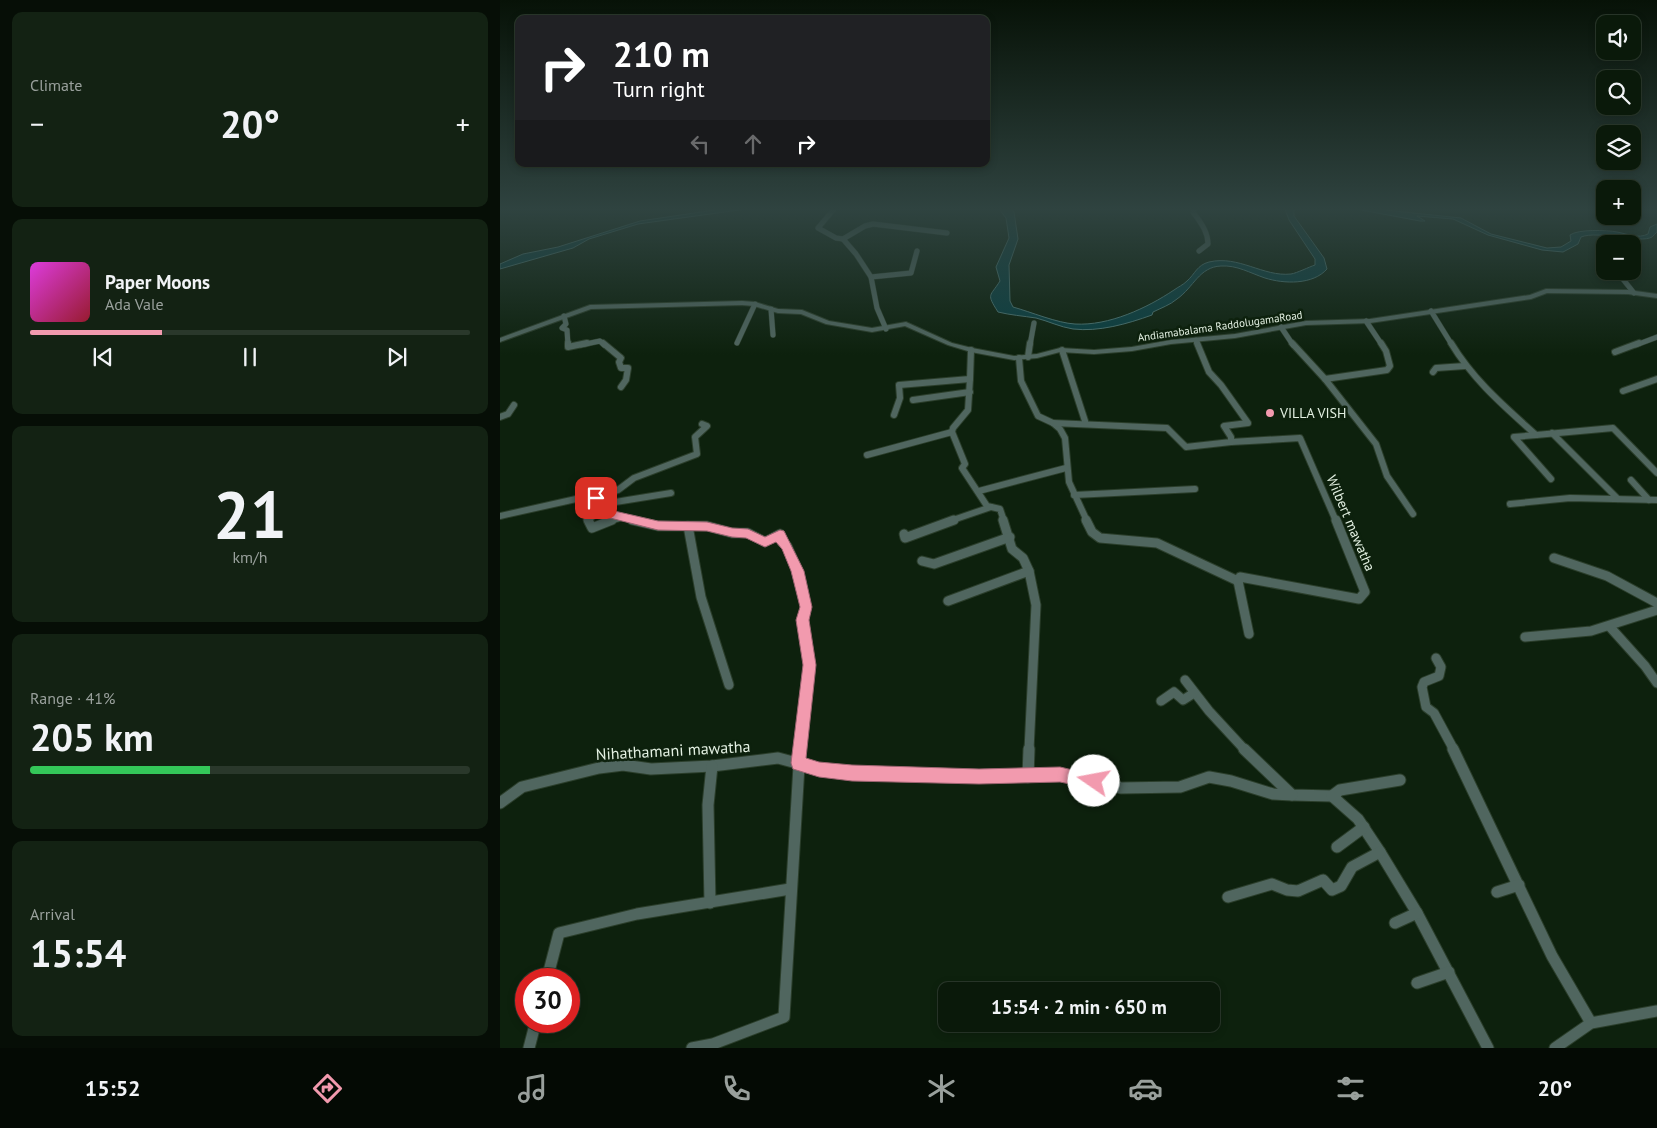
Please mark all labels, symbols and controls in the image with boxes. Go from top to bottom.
map controls [1596,15,1641,280]
button: sound [1596,15,1641,60]
text: 210 m [613,31,710,77]
icon: right [530,35,595,100]
button: search [1596,70,1641,115]
text: Climate [30,75,82,95]
text: Turn right [613,75,705,103]
text: 20° [220,99,280,148]
text: − [30,105,44,142]
text: + [456,105,470,142]
button: layers [1596,125,1641,170]
icon: left [686,130,714,158]
icon: ahead [739,130,767,158]
icon: right [792,130,820,158]
button: + [1596,180,1641,225]
button: − [1596,235,1641,280]
text: Paper Moons [105,270,210,294]
text: Ada Vale [105,294,164,314]
street label: Andiamabalama RaddolugamaRoad [1137,307,1303,345]
icon: previous [89,343,117,371]
icon: pause [236,343,264,371]
icon: next [383,343,411,371]
place label: VILLA VISH [1279,404,1346,422]
marker: VILLA VISH [1264,407,1276,419]
text: 21 [213,472,287,556]
street label: Wilbert mawatha [1323,472,1379,574]
pin [575,477,617,519]
icon: arrive [582,484,610,512]
text: km/h [232,547,268,567]
text: Range · 41% [30,688,115,708]
text: 205 km [30,712,154,761]
street label: Nihathamani mawatha [595,736,751,764]
position arrow [1067,754,1119,806]
text: Arrival [30,904,75,924]
text: 15:54 [30,928,126,977]
speed limit sign: 30 [515,968,580,1033]
text: 15:54 · 2 min · 650 m [991,995,1167,1019]
icon: directions [310,1071,345,1106]
icon: music [515,1071,550,1106]
icon: phone [719,1071,754,1106]
icon: climate [924,1071,959,1106]
icon: car [1128,1071,1163,1106]
icon: filters [1333,1071,1368,1106]
text: 15:52 [85,1074,141,1102]
text: 20° [1538,1074,1572,1102]

